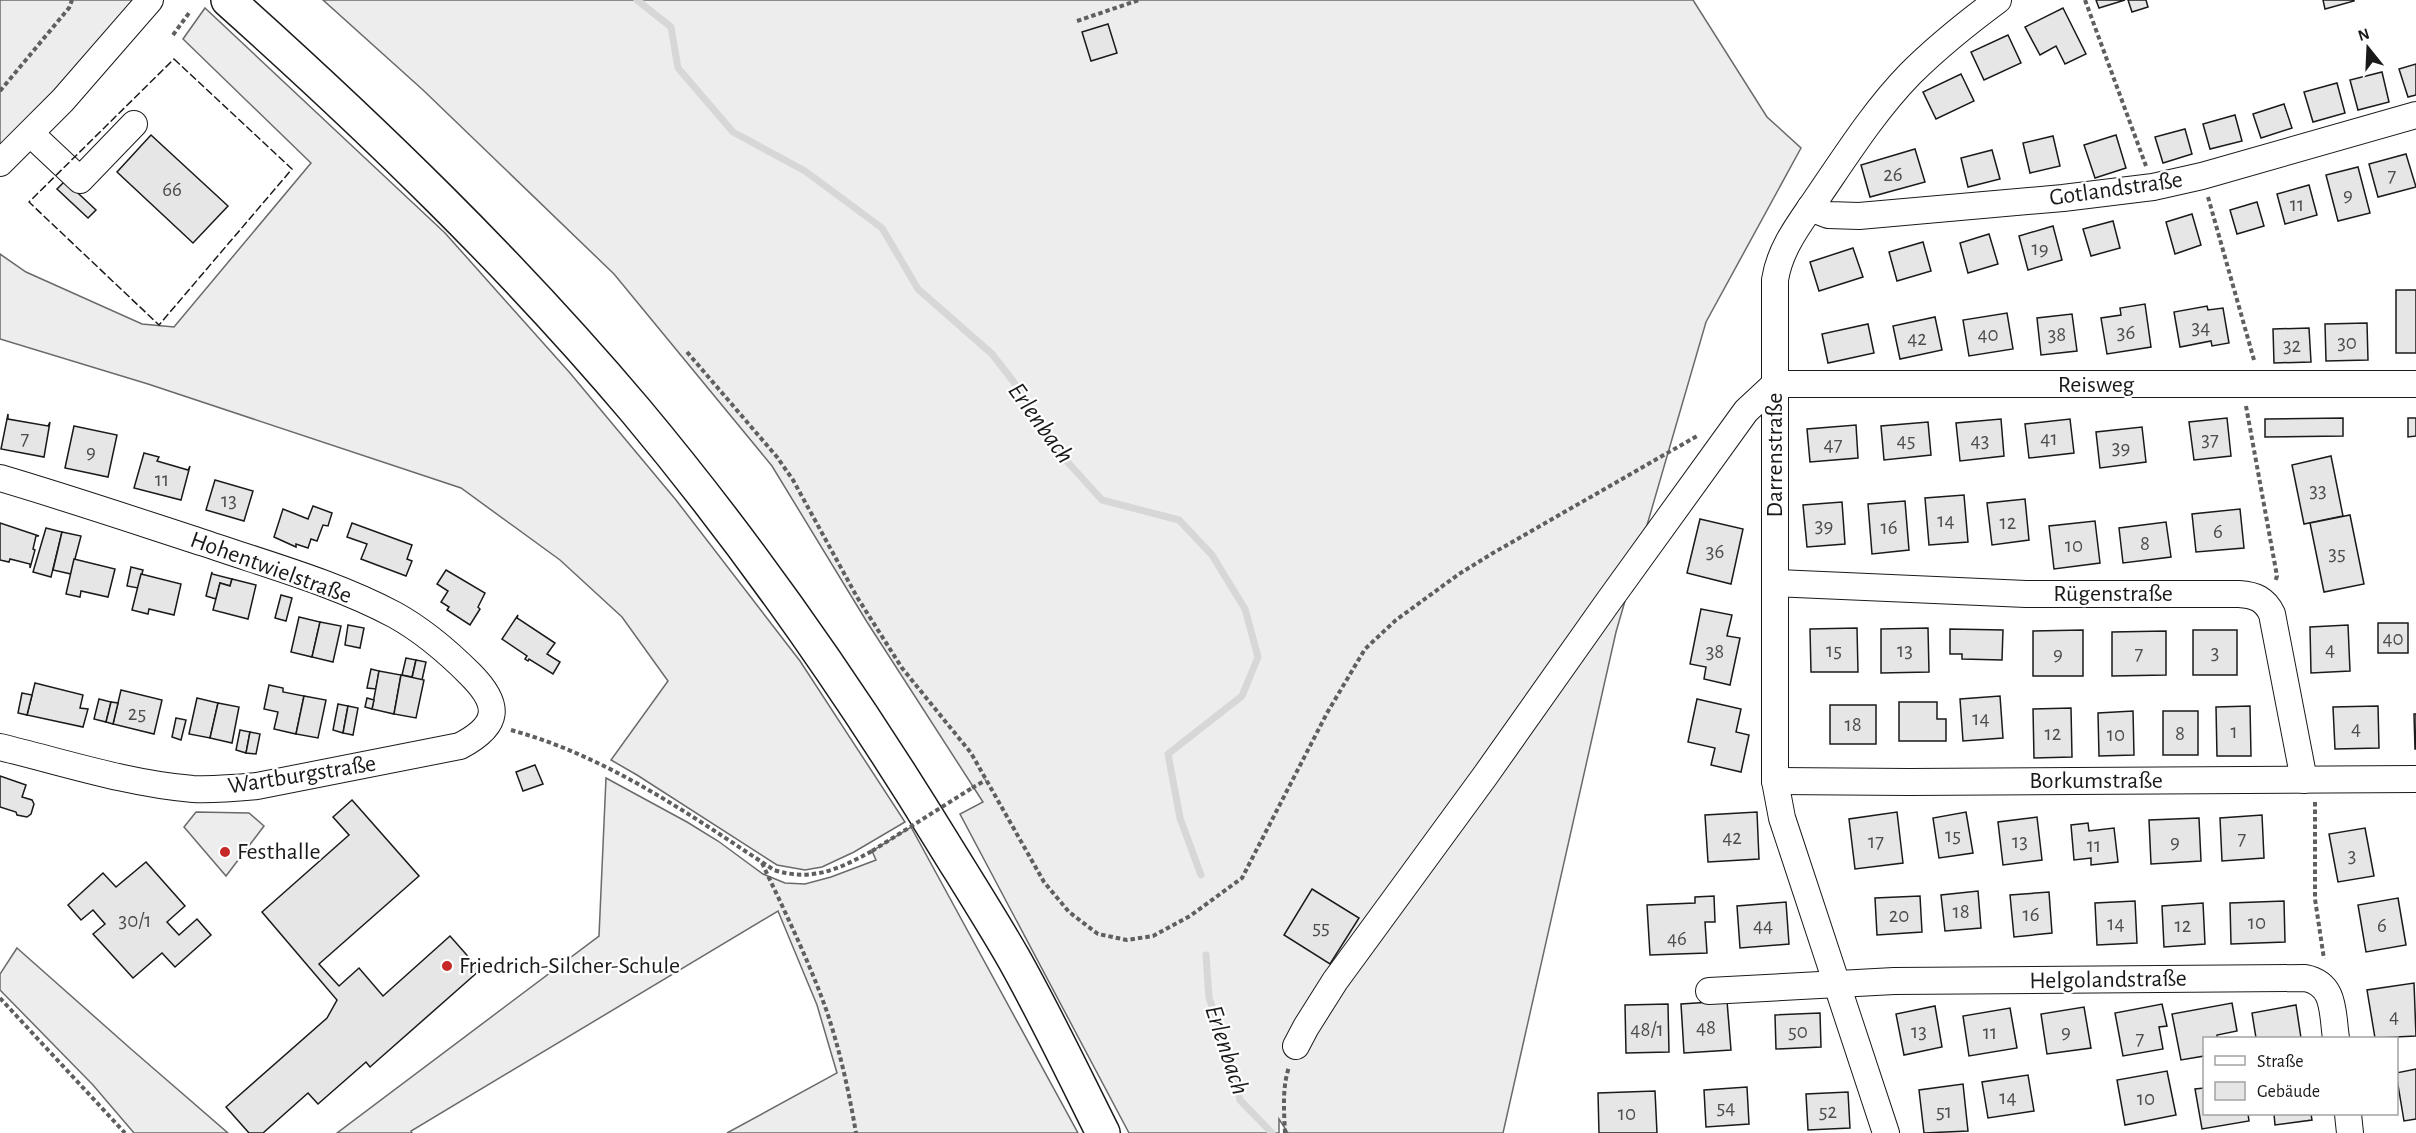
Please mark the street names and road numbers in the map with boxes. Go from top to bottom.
street label: Gotlandstraße [2048,168,2184,210]
street label: Reisweg [2058,373,2135,397]
street label: Darrenstraße [1763,393,1787,517]
street label: Hohentwielstraße [187,528,355,608]
street label: Rügenstraße [2053,582,2173,606]
street label: Wartburgstraße [226,751,378,799]
street label: Borkumstraße [2029,769,2163,793]
street label: Helgolandstraße [2029,967,2187,993]

